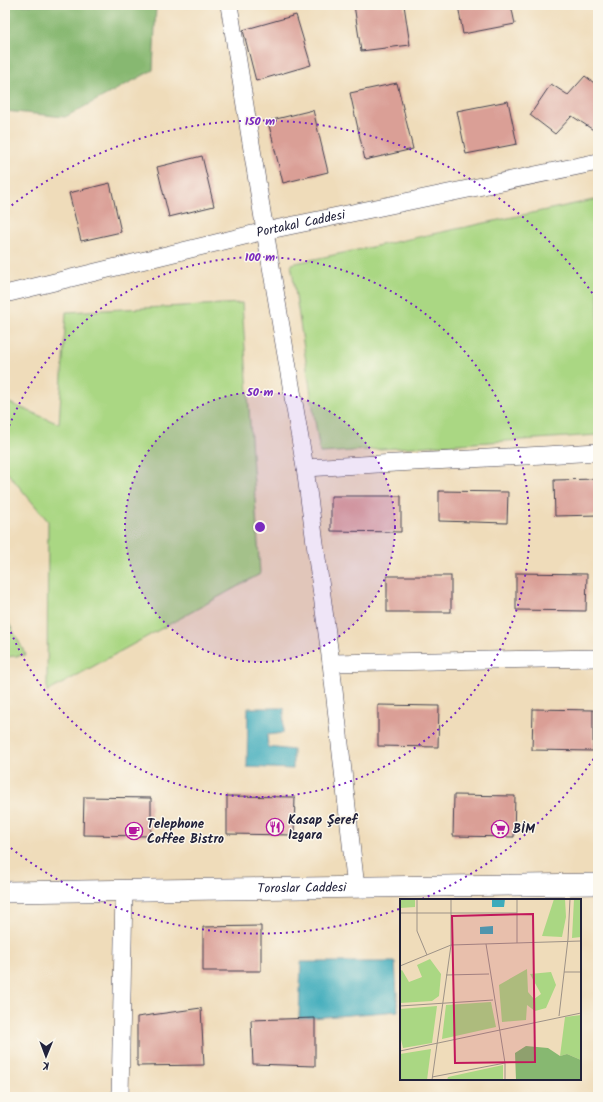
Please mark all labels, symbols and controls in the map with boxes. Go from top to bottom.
text: 150 m [245,112,275,131]
street label: Portakal Caddesi [254,204,348,243]
text: 100 m [245,248,275,267]
text: 50 m [246,383,274,402]
centre of rings [253,520,267,534]
place label: Kasap Şeref Izgara [288,810,359,846]
place label: Telephone Coffee Bistro [147,814,224,850]
restaurant icon: Kasap Şeref Izgara [265,817,285,837]
supermarket icon: BİM [490,819,510,839]
place label: BİM [513,819,535,840]
cafe icon: Telephone Coffee Bistro [124,821,144,841]
street label: Toroslar Caddesi [257,877,347,899]
inset map [400,899,581,1080]
north arrow [26,1036,66,1076]
text: K [42,1056,49,1074]

